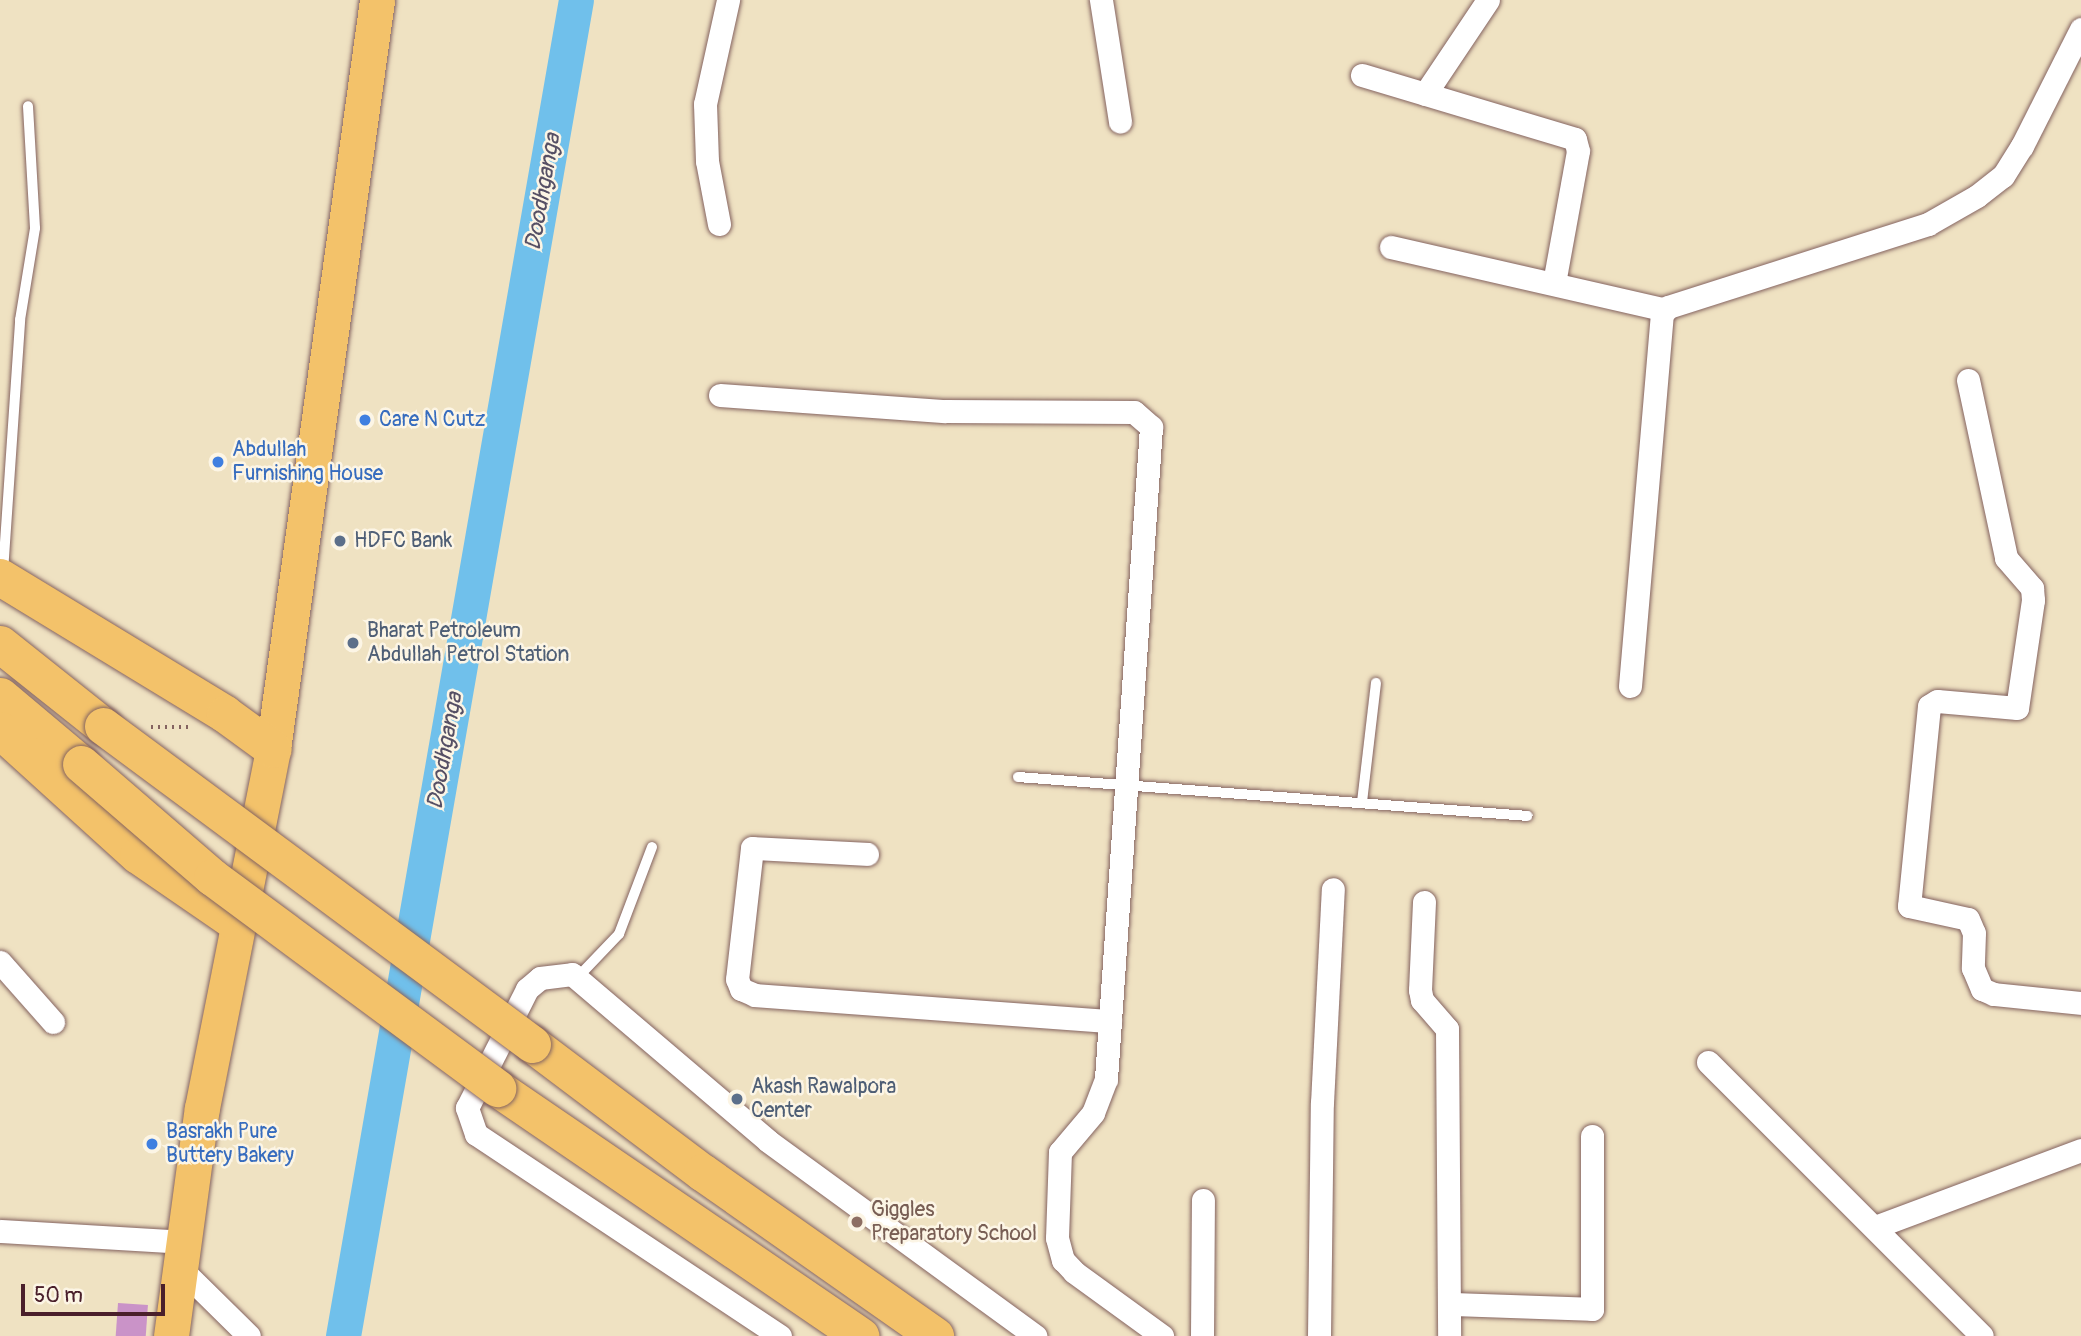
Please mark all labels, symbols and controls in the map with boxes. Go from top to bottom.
water label: Doodhganga [519,131,567,253]
place label: Care N Cutz [379,407,485,433]
marker: Care N Cutz [357,412,373,428]
place label: Abdullah Furnishing House [232,437,383,487]
marker: Abdullah Furnishing House [210,454,226,470]
place label: HDFC Bank [354,528,452,554]
marker: HDFC Bank [332,533,348,549]
place label: Bharat Petroleum Abdullah Petrol Station [367,618,569,668]
marker: Bharat Petroleum Abdullah Petrol Station [345,635,361,651]
water label: Doodhganga [421,690,469,812]
place label: Akash Rawalpora Center [751,1074,896,1124]
marker: Akash Rawalpora Center [729,1091,745,1107]
place label: Basrakh Pure Buttery Bakery [166,1119,294,1169]
marker: Basrakh Pure Buttery Bakery [144,1136,160,1152]
place label: Giggles Preparatory School [871,1197,1037,1247]
marker: Giggles Preparatory School [849,1214,865,1230]
scale bar [24,1270,168,1314]
text: 50 m [34,1282,83,1309]

